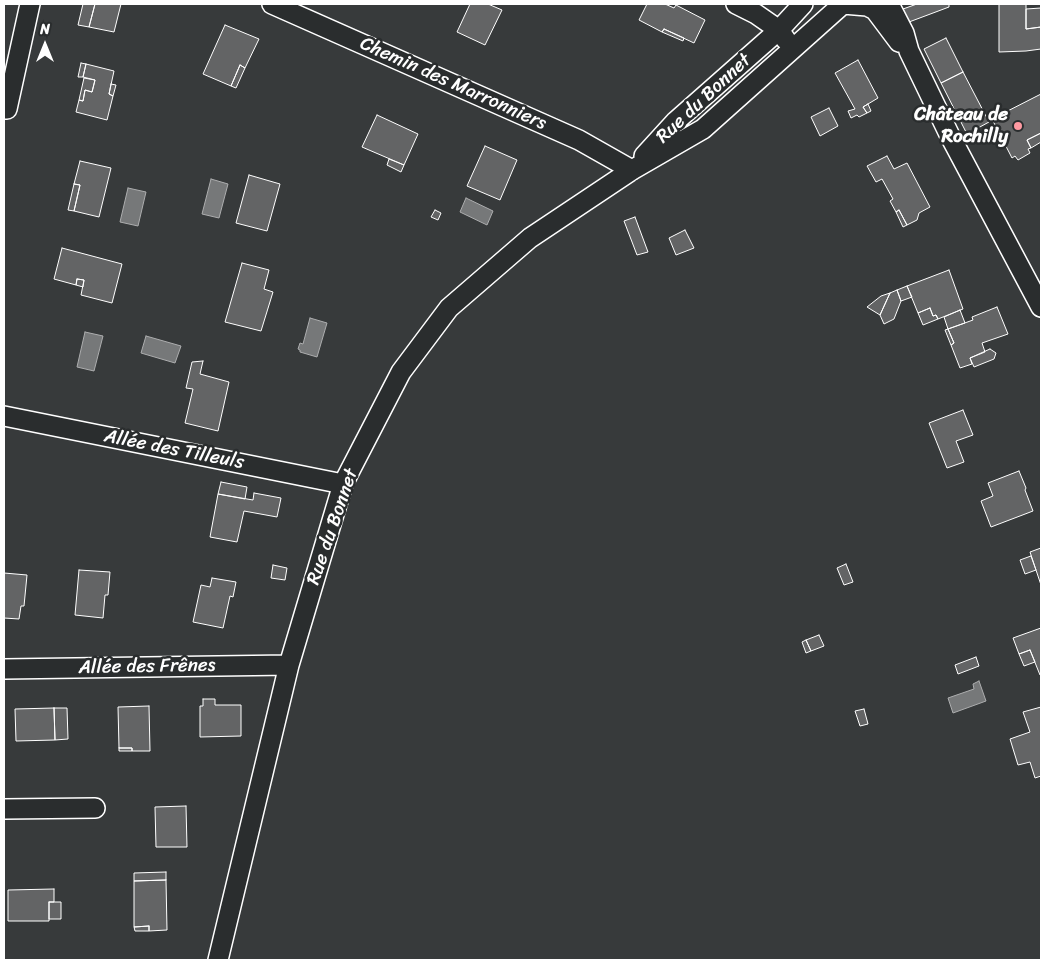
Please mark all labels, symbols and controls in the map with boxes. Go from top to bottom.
text: N [40,17,50,42]
north arrow [20,20,70,70]
street label: Chemin des Marronniers [356,33,550,135]
street label: Rue du Bonnet [652,49,756,149]
place label: Château de Rochilly [914,104,1008,148]
marker: Château de Rochilly [1012,120,1024,132]
street label: Allée des Tilleuls [102,425,246,475]
street label: Rue du Bonnet [303,466,363,588]
street label: Allée des Frênes [78,654,216,680]

